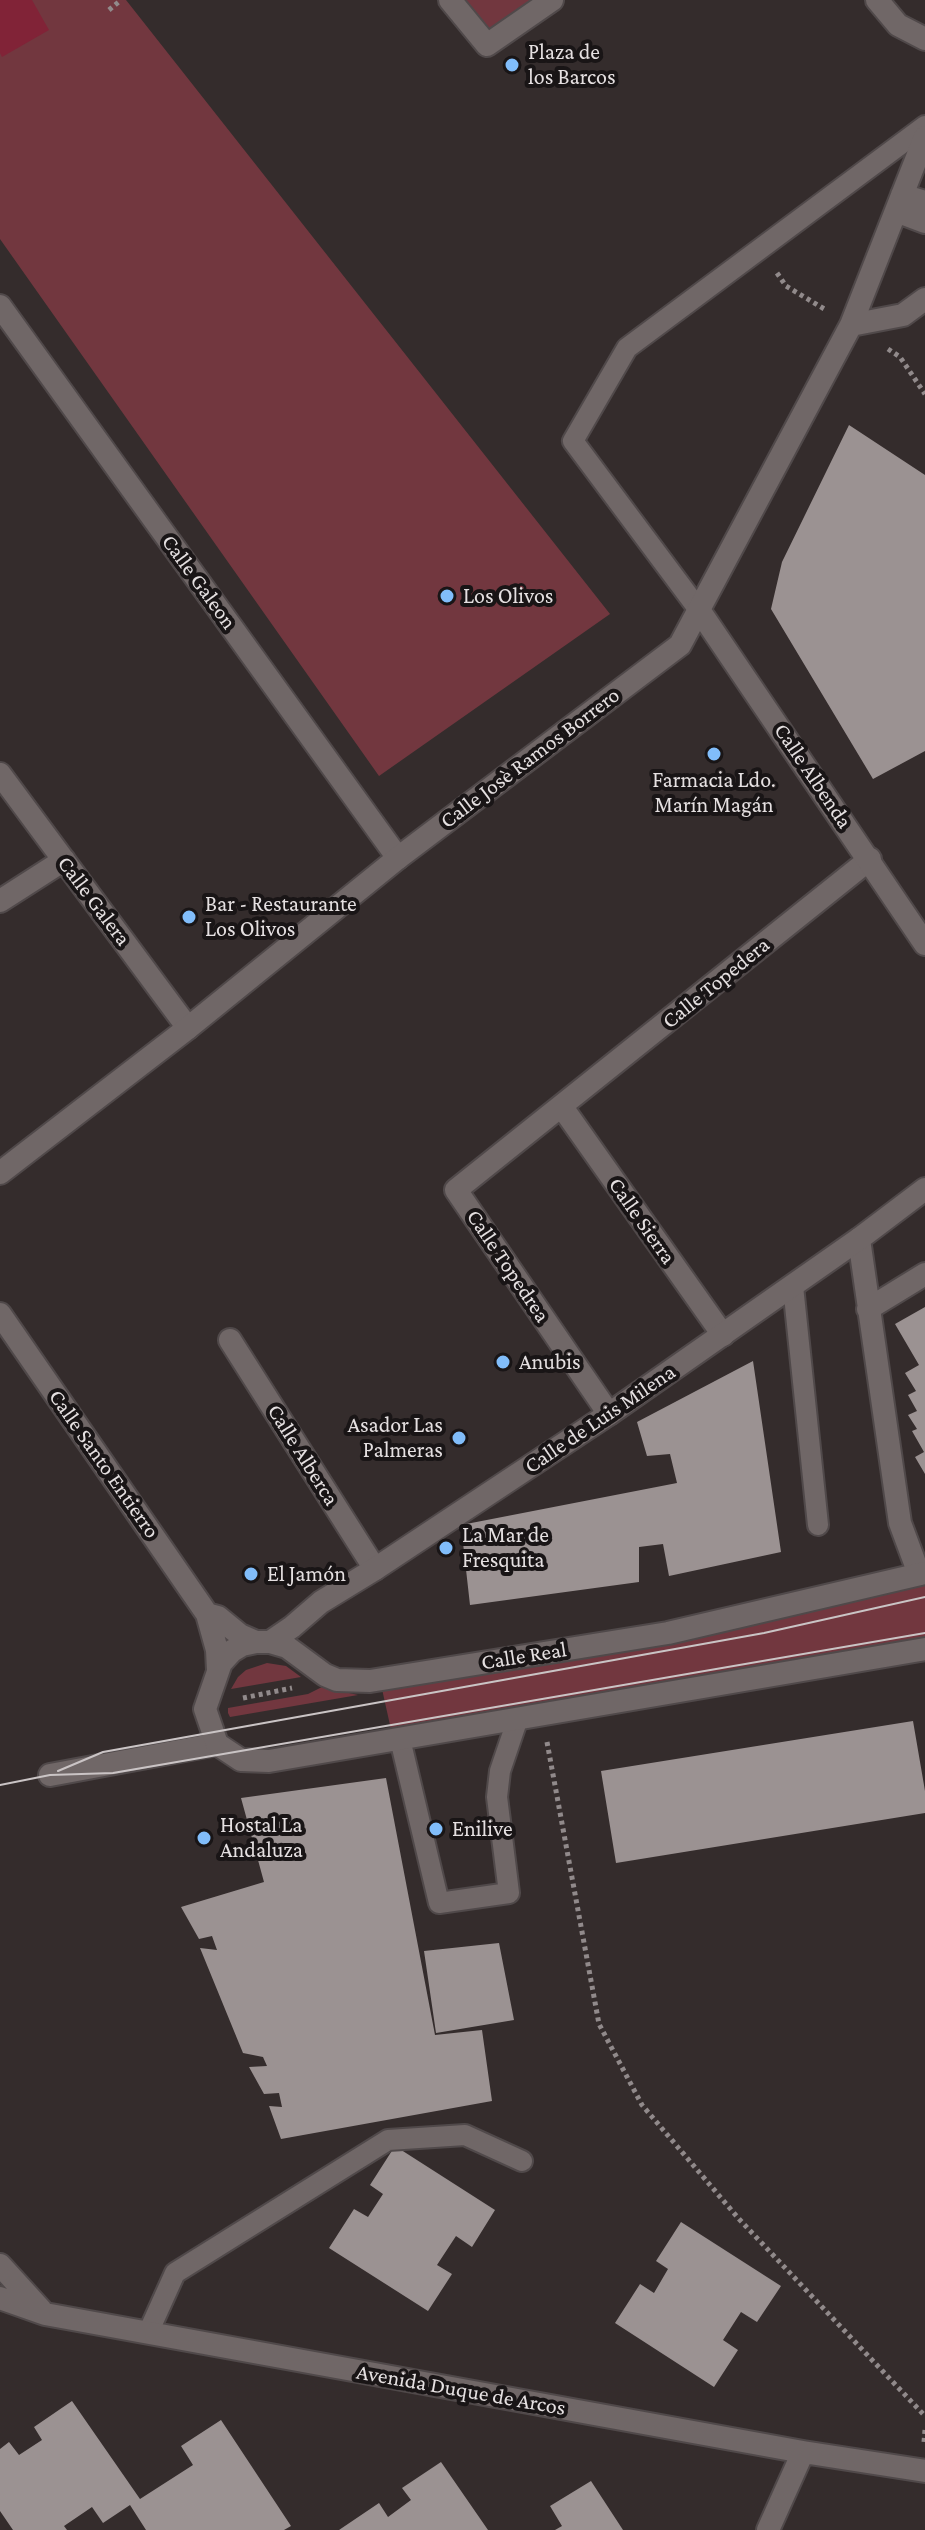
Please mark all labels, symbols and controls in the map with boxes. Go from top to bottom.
place label: Plaza de los Barcos [528,39,616,90]
marker: Plaza de los Barcos [503,56,521,74]
street label: Calle Galeon [156,529,242,635]
place label: Los Olivos [463,583,553,609]
marker: Los Olivos [438,587,456,605]
street label: Calle Josè Ramos Borrero [435,682,625,834]
street label: Calle Albenda [768,718,858,834]
marker: Farmacia Ldo. Marín Magán [705,745,723,763]
place label: Farmacia Ldo. Marín Magán [652,767,776,818]
street label: Calle Galera [52,851,136,951]
place label: Bar - Restaurante Los Olivos [205,891,357,942]
marker: Bar - Restaurante Los Olivos [180,908,198,926]
street label: Calle Topedera [657,932,775,1034]
street label: Calle Sierra [603,1173,681,1269]
street label: Calle Topedrea [461,1205,555,1327]
place label: Anubis [519,1349,581,1375]
marker: Anubis [494,1353,512,1371]
street label: Calle de Luis Milena [520,1359,680,1479]
street label: Calle Santo Entierro [43,1385,165,1543]
street label: Calle Alberca [262,1400,344,1510]
place label: Asador Las Palmeras [347,1412,443,1464]
marker: Asador Las Palmeras [450,1429,468,1447]
place label: La Mar de Fresquita [462,1522,549,1574]
marker: La Mar de Fresquita [437,1539,455,1557]
place label: El Jamón [267,1561,346,1587]
marker: El Jamón [242,1565,260,1583]
street label: Calle Real [479,1636,569,1676]
place label: Hostal La Andaluza [220,1812,303,1864]
place label: Enilive [452,1816,513,1842]
marker: Enilive [427,1820,445,1838]
marker: Hostal La Andaluza [195,1829,213,1847]
street label: Avenida Duque de Arcos [354,2359,568,2421]

